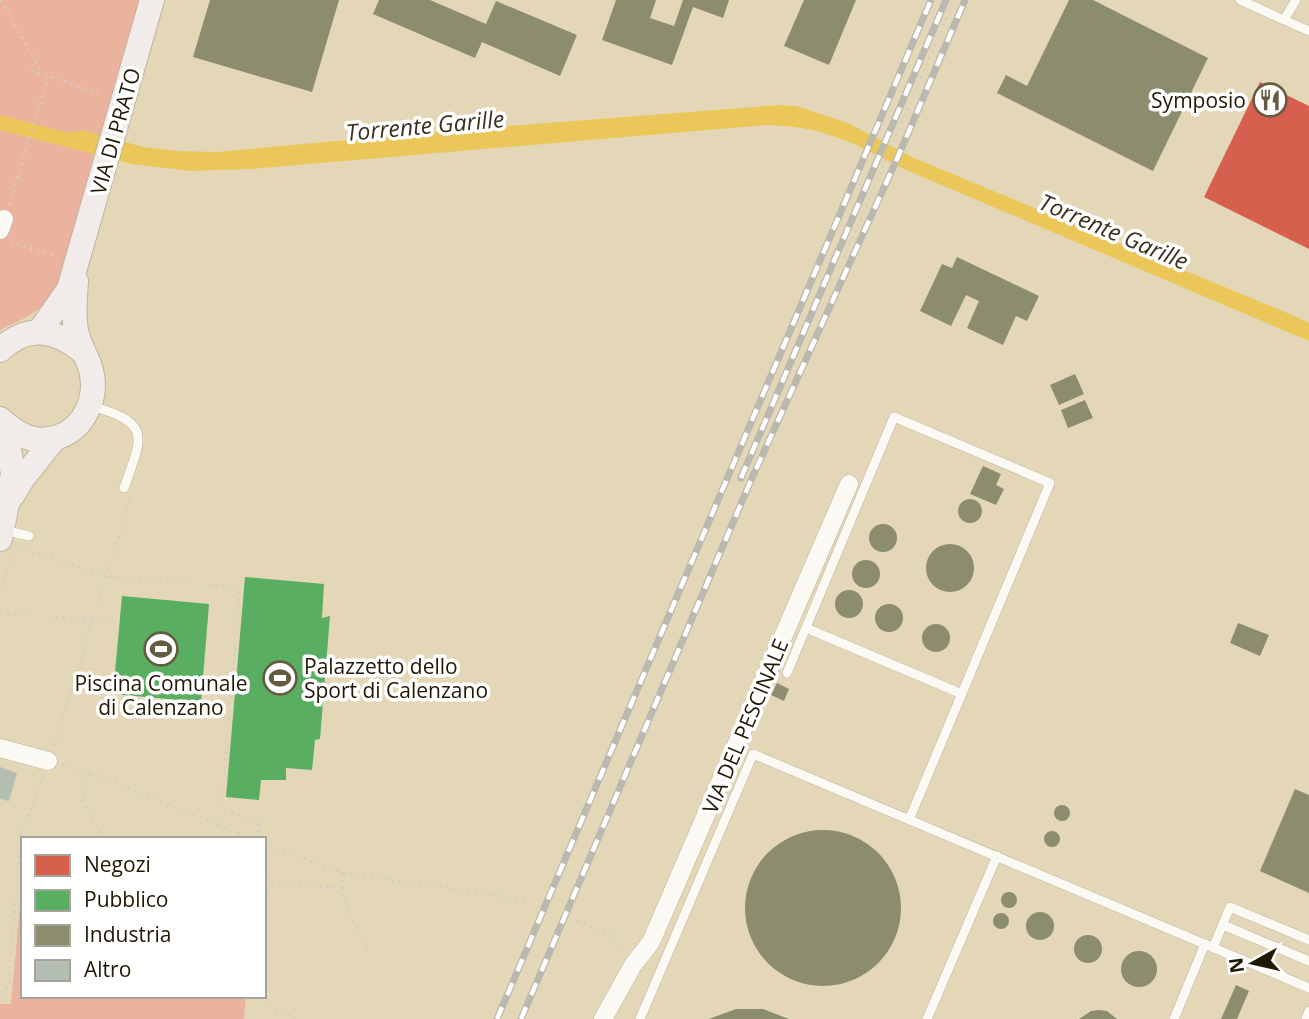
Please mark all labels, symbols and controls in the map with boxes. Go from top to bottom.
street label: VIA DI PRATO [84,64,146,198]
restaurant icon: Symposio [1251,81,1289,119]
place label: Symposio [1151,86,1246,114]
water label: Torrente Garille [344,102,506,148]
water label: Torrente Garille [1035,185,1193,277]
sports icon: Piscina Comunale di Calenzano [142,630,180,668]
street label: VIA DEL PESCINALE [696,634,794,818]
place label: Palazzetto dello Sport di Calenzano [304,652,488,704]
sports icon: Palazzetto dello Sport di Calenzano [261,659,299,697]
place label: Piscina Comunale di Calenzano [74,669,248,721]
legend [21,837,266,998]
text: Negozi [84,850,151,878]
text: Pubblico [84,885,169,913]
text: Industria [84,920,172,948]
north arrow [1218,928,1288,998]
text: Altro [84,955,131,983]
text: N [1222,956,1250,975]

